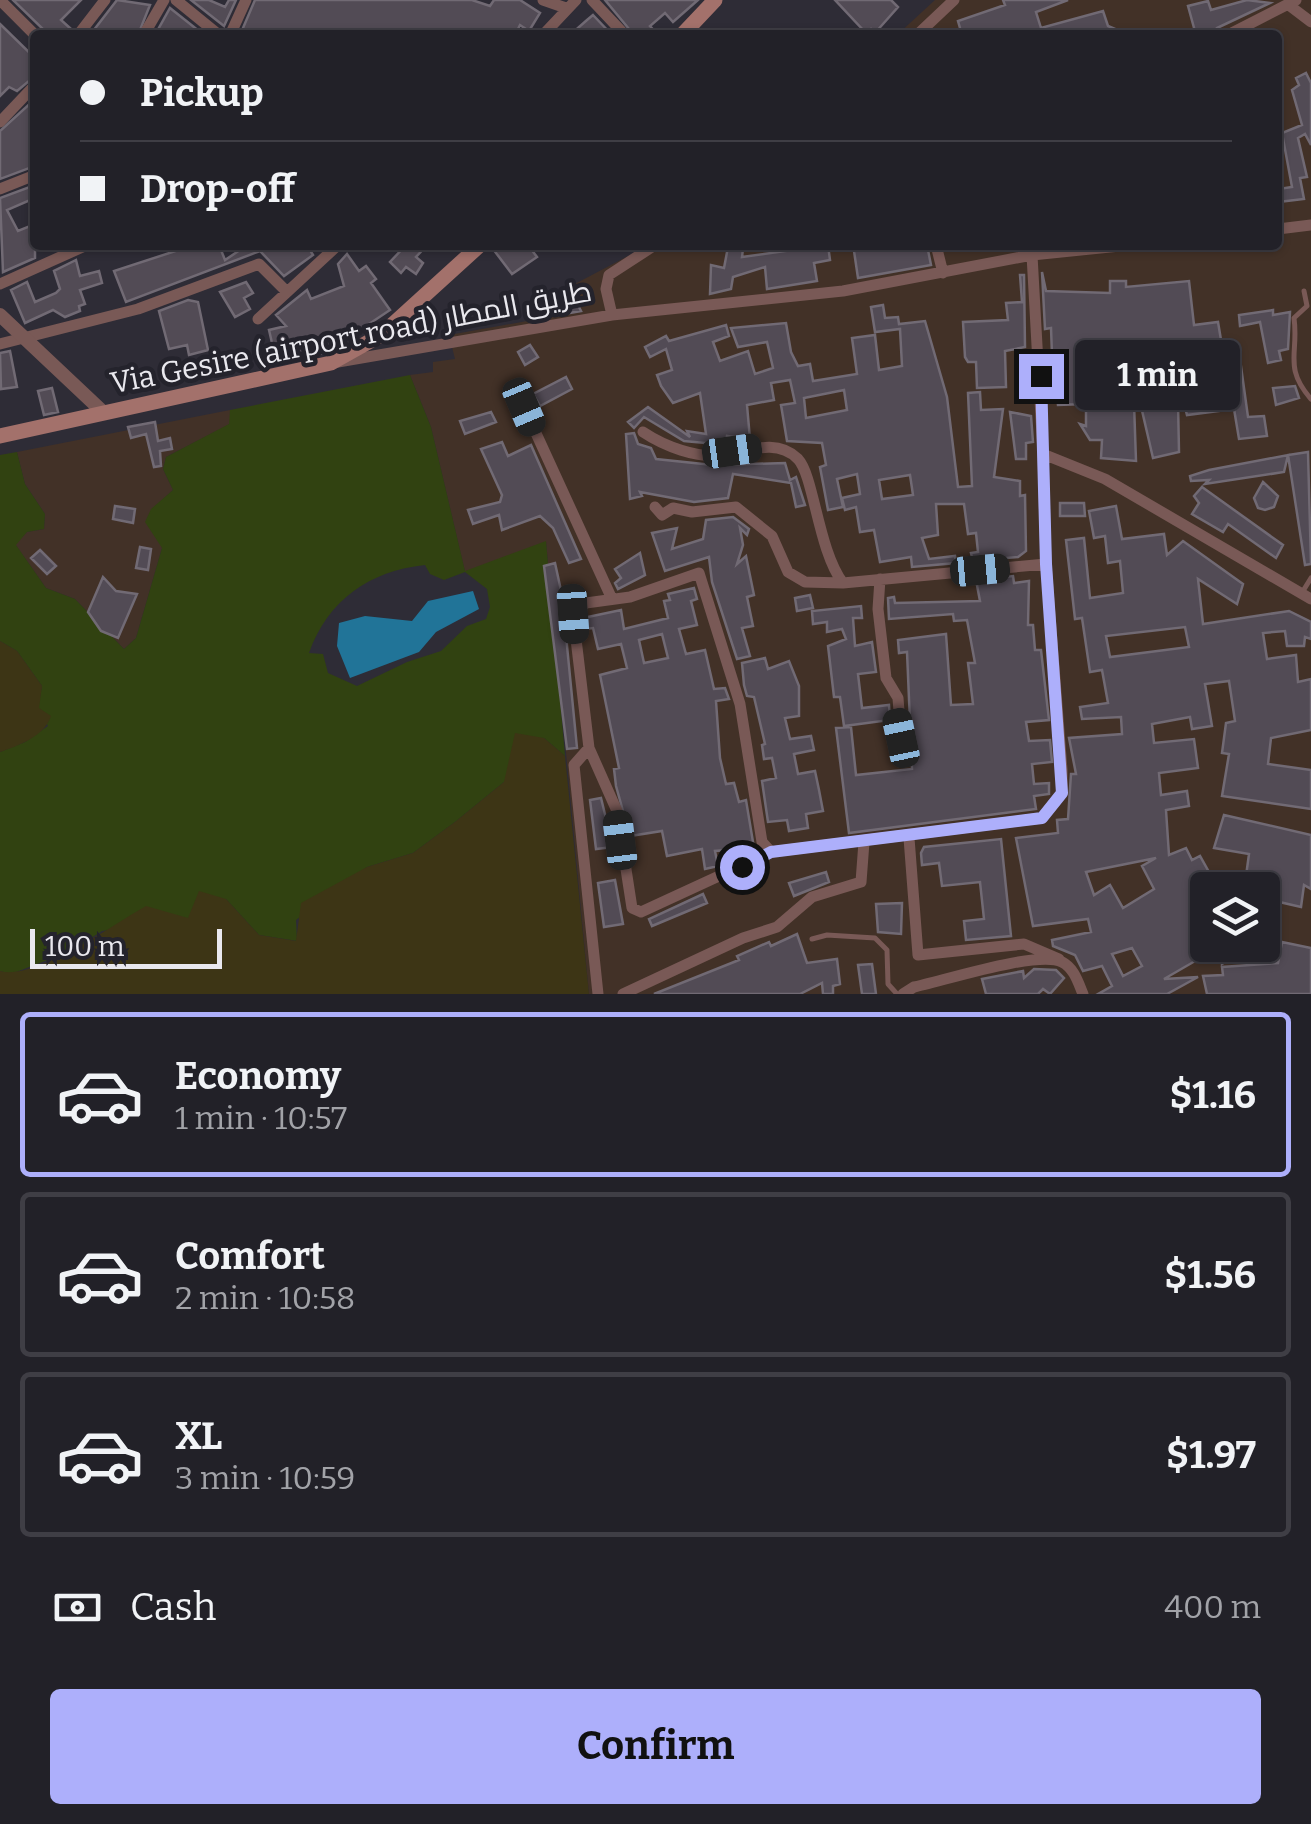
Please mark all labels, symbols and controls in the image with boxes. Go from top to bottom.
text: Pickup [140,70,264,116]
text: Drop-off [140,166,295,212]
street label: Via Gesire (airport road) طريق المطار [107,273,595,401]
callout: 1 min [1076,341,1241,411]
route end [1019,354,1064,399]
text: 1 min [1117,356,1198,394]
car [498,374,550,440]
car [700,432,764,470]
car [949,552,1011,588]
car [556,583,590,645]
car [880,706,922,770]
car [601,808,639,872]
route start [720,845,765,890]
map controls [1190,872,1280,962]
button: layers [1190,872,1280,962]
scale bar [30,924,222,968]
text: 100 m [45,930,125,963]
icon: car [55,1050,145,1140]
text: Economy [175,1053,341,1099]
text: $1.16 [1169,1072,1256,1118]
text: 1 min · 10:57 [175,1099,347,1137]
icon: car [55,1230,145,1320]
text: Comfort [175,1233,325,1279]
text: $1.56 [1164,1252,1256,1298]
text: 2 min · 10:58 [175,1279,355,1317]
icon: car [55,1410,145,1500]
text: XL [175,1413,222,1459]
text: $1.97 [1166,1432,1256,1478]
text: 3 min · 10:59 [175,1459,355,1497]
icon: cash [50,1580,105,1635]
text: Cash [130,1584,216,1630]
text: 400 m [1164,1588,1261,1626]
button: Confirm [50,1689,1261,1804]

